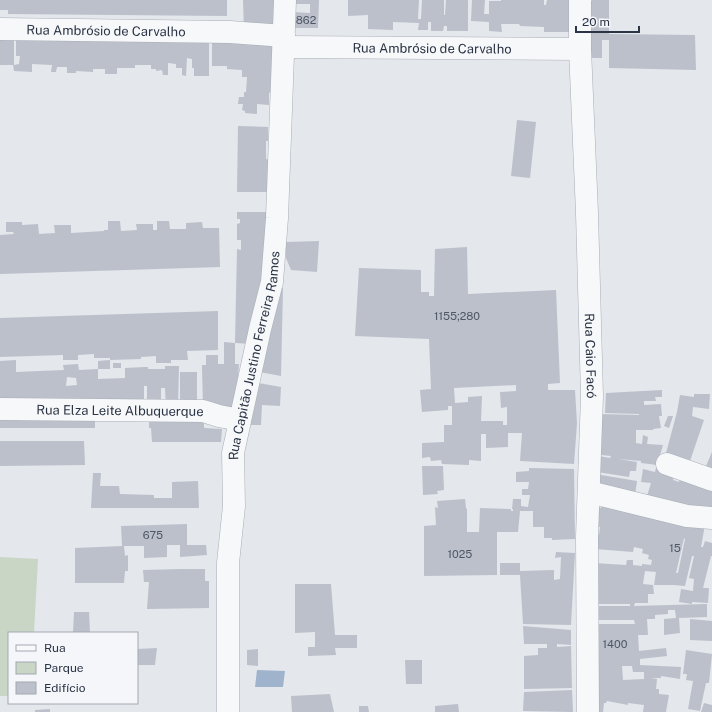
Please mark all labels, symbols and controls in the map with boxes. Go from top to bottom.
scale bar [576,8,639,34]
house number: 862 [296,14,317,26]
text: 20 m [582,15,610,29]
street label: Rua Ambrósio de Carvalho [26,22,186,39]
street label: Rua Ambrósio de Carvalho [352,40,512,56]
street label: Rua Capitão Justino Ferreira Ramos [225,250,282,460]
house number: 1155;280 [434,310,480,322]
street label: Rua Caio Facó [582,313,600,399]
street label: Rua Elza Leite Albuquerque [36,402,204,419]
house number: 675 [143,529,163,541]
house number: 15 [669,542,681,554]
house number: 1025 [448,548,472,560]
legend [8,632,138,704]
house number: 1400 [603,638,628,650]
text: Rua [44,641,66,655]
text: Parque [44,661,84,675]
text: Edifício [44,681,86,695]

